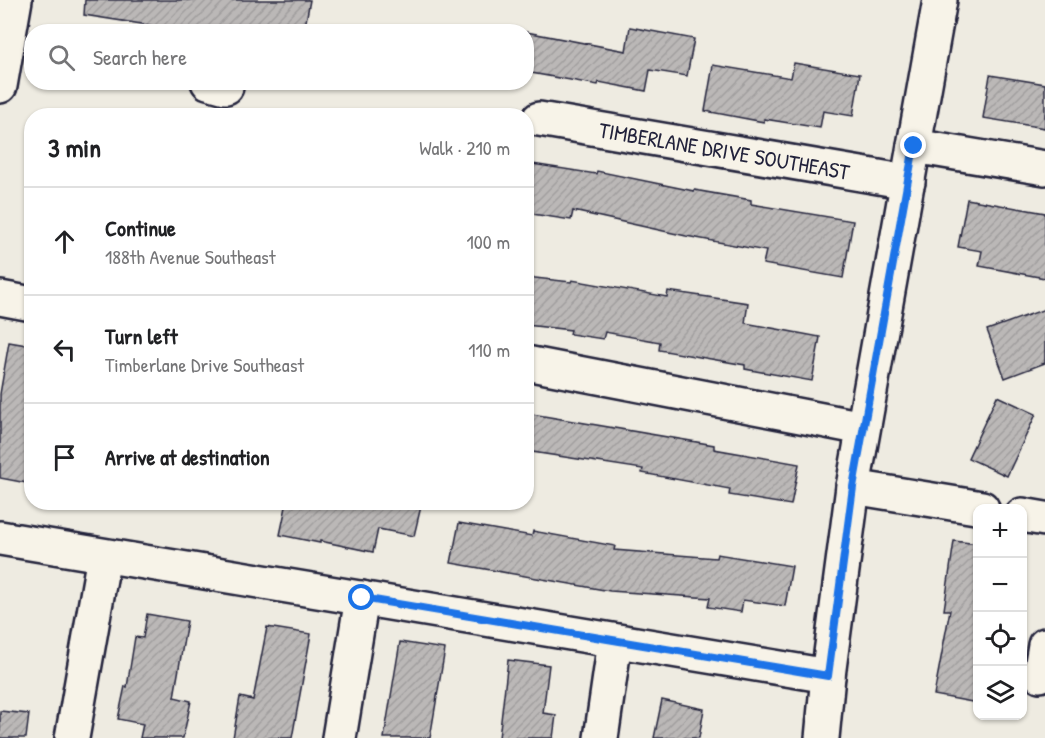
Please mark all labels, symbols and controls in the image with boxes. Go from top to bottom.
search box [24,24,534,90]
icon: search [45,41,78,74]
text: Search here [93,42,187,72]
street label: TIMBERLANE DRIVE SOUTHEAST [597,115,853,187]
text: 3 min [48,130,101,165]
route end [900,132,926,158]
text: Walk · 210 m [419,134,510,161]
text: Continue [105,213,176,243]
icon: ahead [48,225,81,258]
text: 100 m [467,228,510,255]
text: 188th Avenue Southeast [105,243,276,270]
text: Turn left [105,321,178,351]
icon: left [48,333,81,366]
text: 110 m [468,336,510,363]
text: Timberlane Drive Southeast [105,351,304,378]
icon: arrive [48,441,81,474]
text: Arrive at destination [105,442,270,472]
map controls [973,504,1027,720]
button: + [973,504,1027,558]
button: − [973,558,1027,612]
route start [348,584,374,610]
button: locate [973,612,1027,666]
button: layers [973,666,1027,720]

